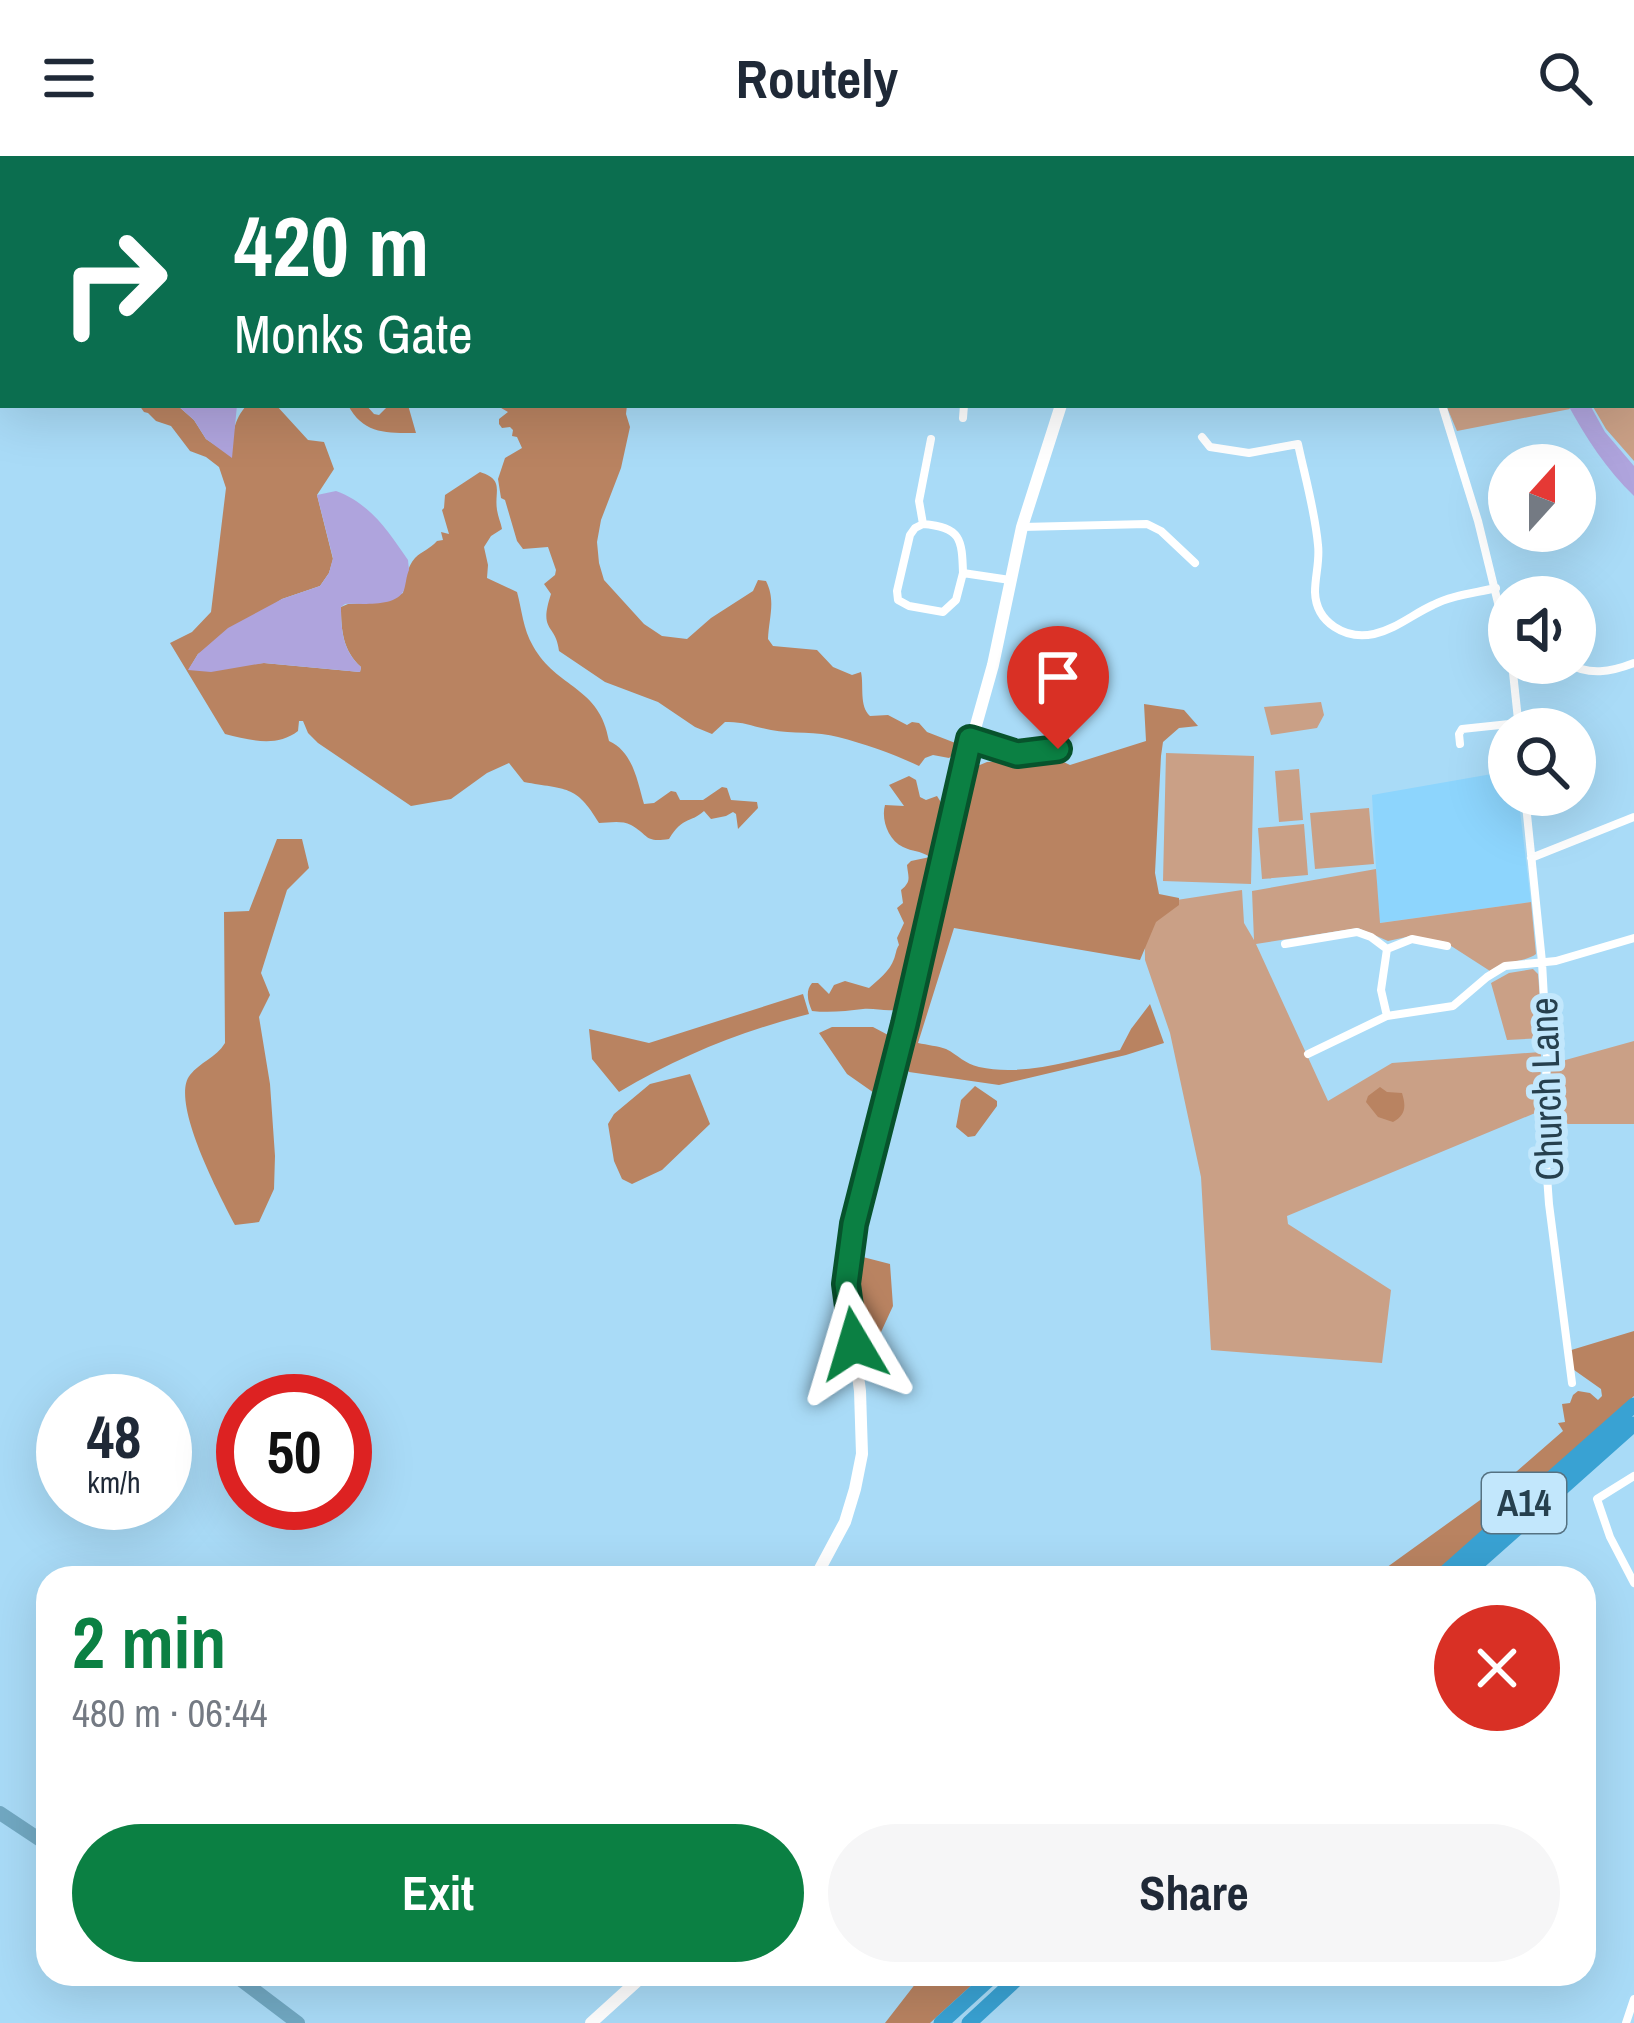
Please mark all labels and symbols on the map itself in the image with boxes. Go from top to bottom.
north arrow [1488,444,1596,552]
pin [1007,626,1109,749]
street label: Church Lane [1517,997,1575,1181]
position arrow [791,1281,917,1407]
speed limit sign: 50 [216,1374,372,1530]
road number: A14 [1482,1473,1566,1533]

